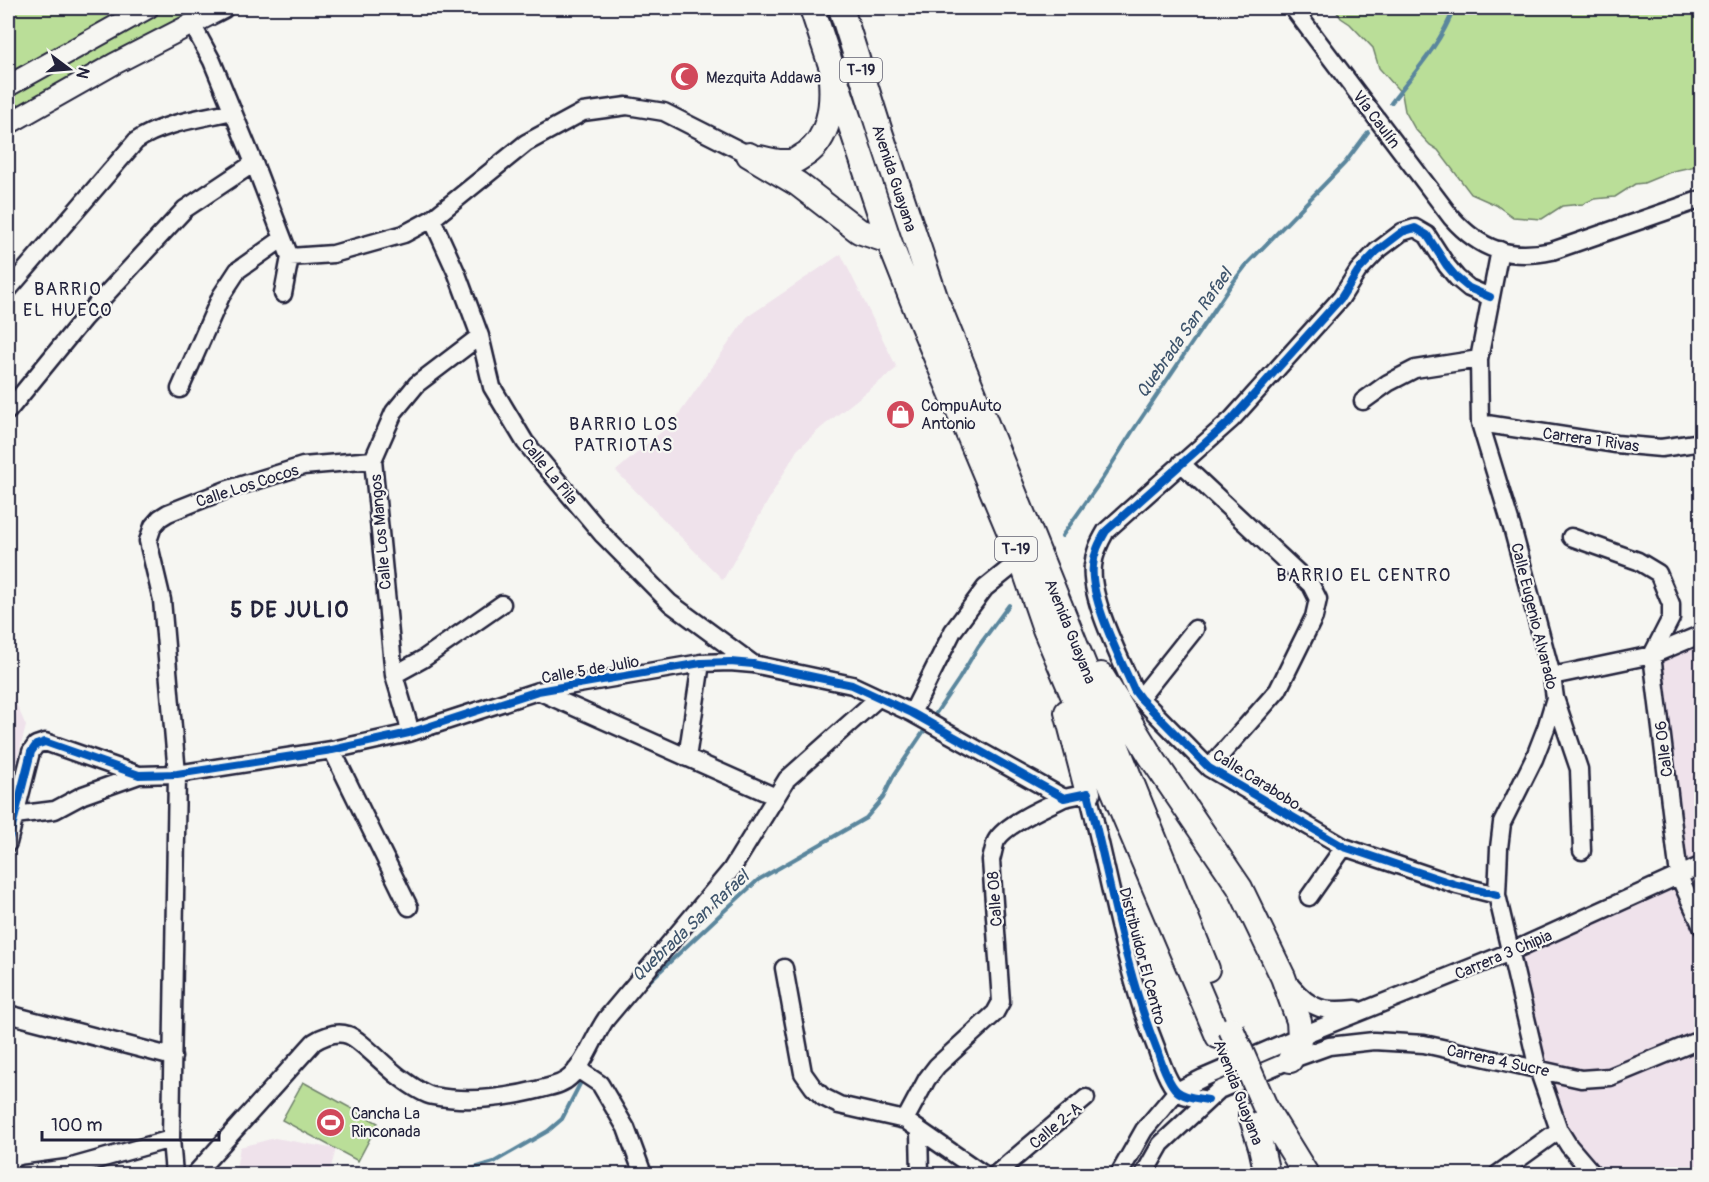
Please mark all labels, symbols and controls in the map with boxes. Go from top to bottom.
north arrow [39,39,99,99]
road number: T-19 [840,58,882,82]
mosque icon: Mezquita Addawa [669,61,701,93]
text: N [71,65,94,81]
place label: Mezquita Addawa [706,68,821,88]
street label: Vía Caulín [1348,87,1404,153]
street label: Avenida Guayana [867,122,921,234]
water label: Quebrada San Rafael [1131,263,1239,403]
district label: BARRIO EL HUECO [23,278,113,322]
place label: CompuAuto Antonio [921,396,1002,434]
shop icon: CompuAuto Antonio [884,398,916,430]
district label: BARRIO LOS PATRIOTAS [569,413,679,457]
street label: Carrera 1 Rivas [1541,423,1640,457]
street label: Calle La Pila [517,435,582,509]
street label: Calle Los Cocos [193,460,301,512]
street label: Calle Los Mangos [366,473,396,590]
road number: T-19 [995,537,1037,561]
street label: Calle Eugenio Alvarado [1506,541,1562,692]
district label: BARRIO EL CENTRO [1276,564,1452,587]
street label: Avenida Guayana [1040,576,1100,687]
district label: 5 DE JULIO [230,596,350,624]
street label: Calle 5 de Julio [540,651,641,688]
street label: Calle 06 [1651,720,1677,778]
street label: Calle Carabobo [1209,745,1304,815]
water label: Quebrada San Rafael [627,865,755,987]
street label: Calle 08 [983,871,1007,927]
street label: Distribuidor El Centro [1114,885,1170,1028]
street label: Carrera 3 Chipia [1452,925,1555,984]
street label: Avenida Guayana [1209,1037,1267,1148]
street label: Carrera 4 Sucre [1445,1040,1551,1082]
street label: Calle 2-A [1025,1098,1086,1153]
scale bar [42,1104,219,1142]
place label: Cancha La Rinconada [351,1104,420,1142]
sports icon: Cancha La Rinconada [314,1106,346,1138]
text: 100 m [51,1114,103,1137]

